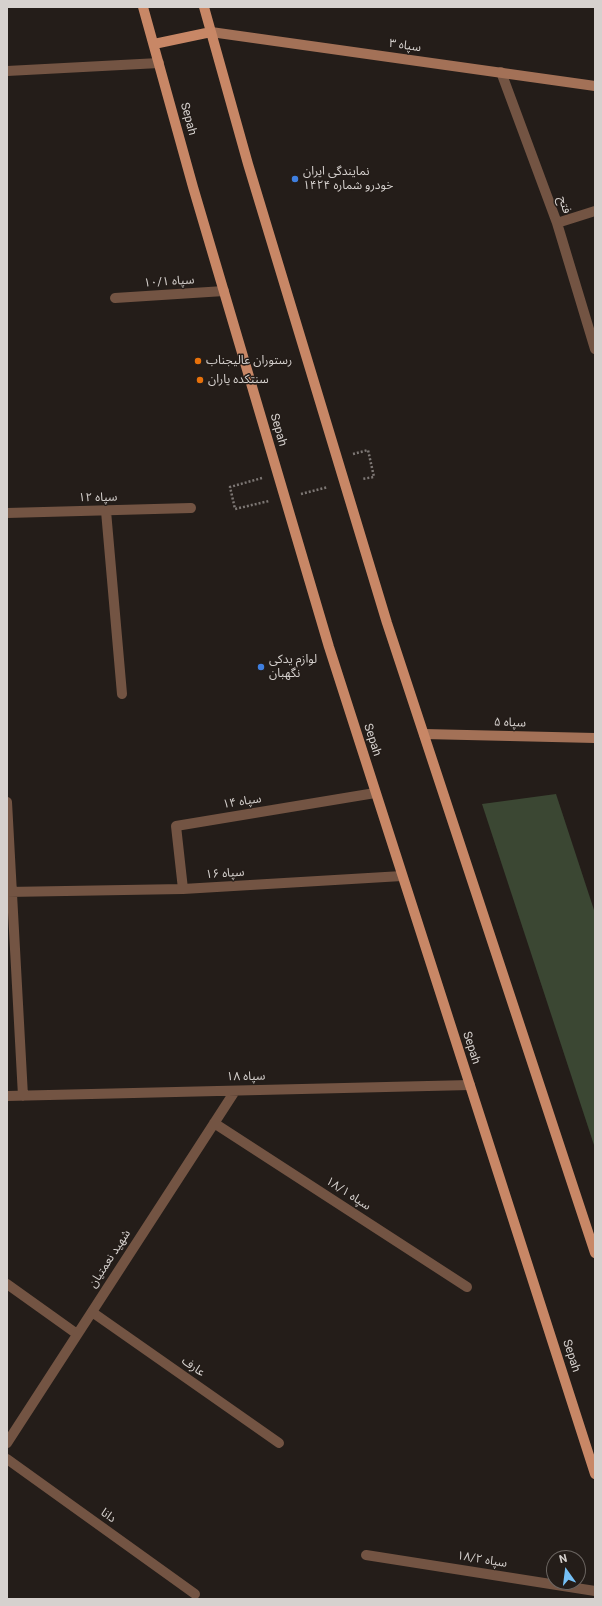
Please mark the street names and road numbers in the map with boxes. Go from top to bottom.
street label: سپاه ۳ [388,37,422,55]
street label: Sepah [177,101,199,137]
street label: فتح [554,194,574,216]
street label: سپاه ۱۰/۱ [143,273,195,291]
street label: Sepah [266,412,290,448]
street label: سپاه ۱۲ [78,490,118,506]
street label: سپاه ۵ [494,715,526,731]
street label: Sepah [360,722,384,758]
street label: سپاه ۱۴ [222,792,262,812]
street label: سپاه ۱۶ [205,865,245,883]
street label: Sepah [459,1030,483,1066]
street label: سپاه ۱۸ [226,1069,266,1085]
street label: سپاه ۱۸/۱ [323,1174,373,1214]
street label: شهید نعمتیان [86,1227,134,1291]
street label: Sepah [559,1338,583,1374]
street label: عارف [178,1354,208,1380]
street label: دانا [98,1506,118,1526]
street label: سپاه ۱۸/۲ [456,1549,508,1571]

